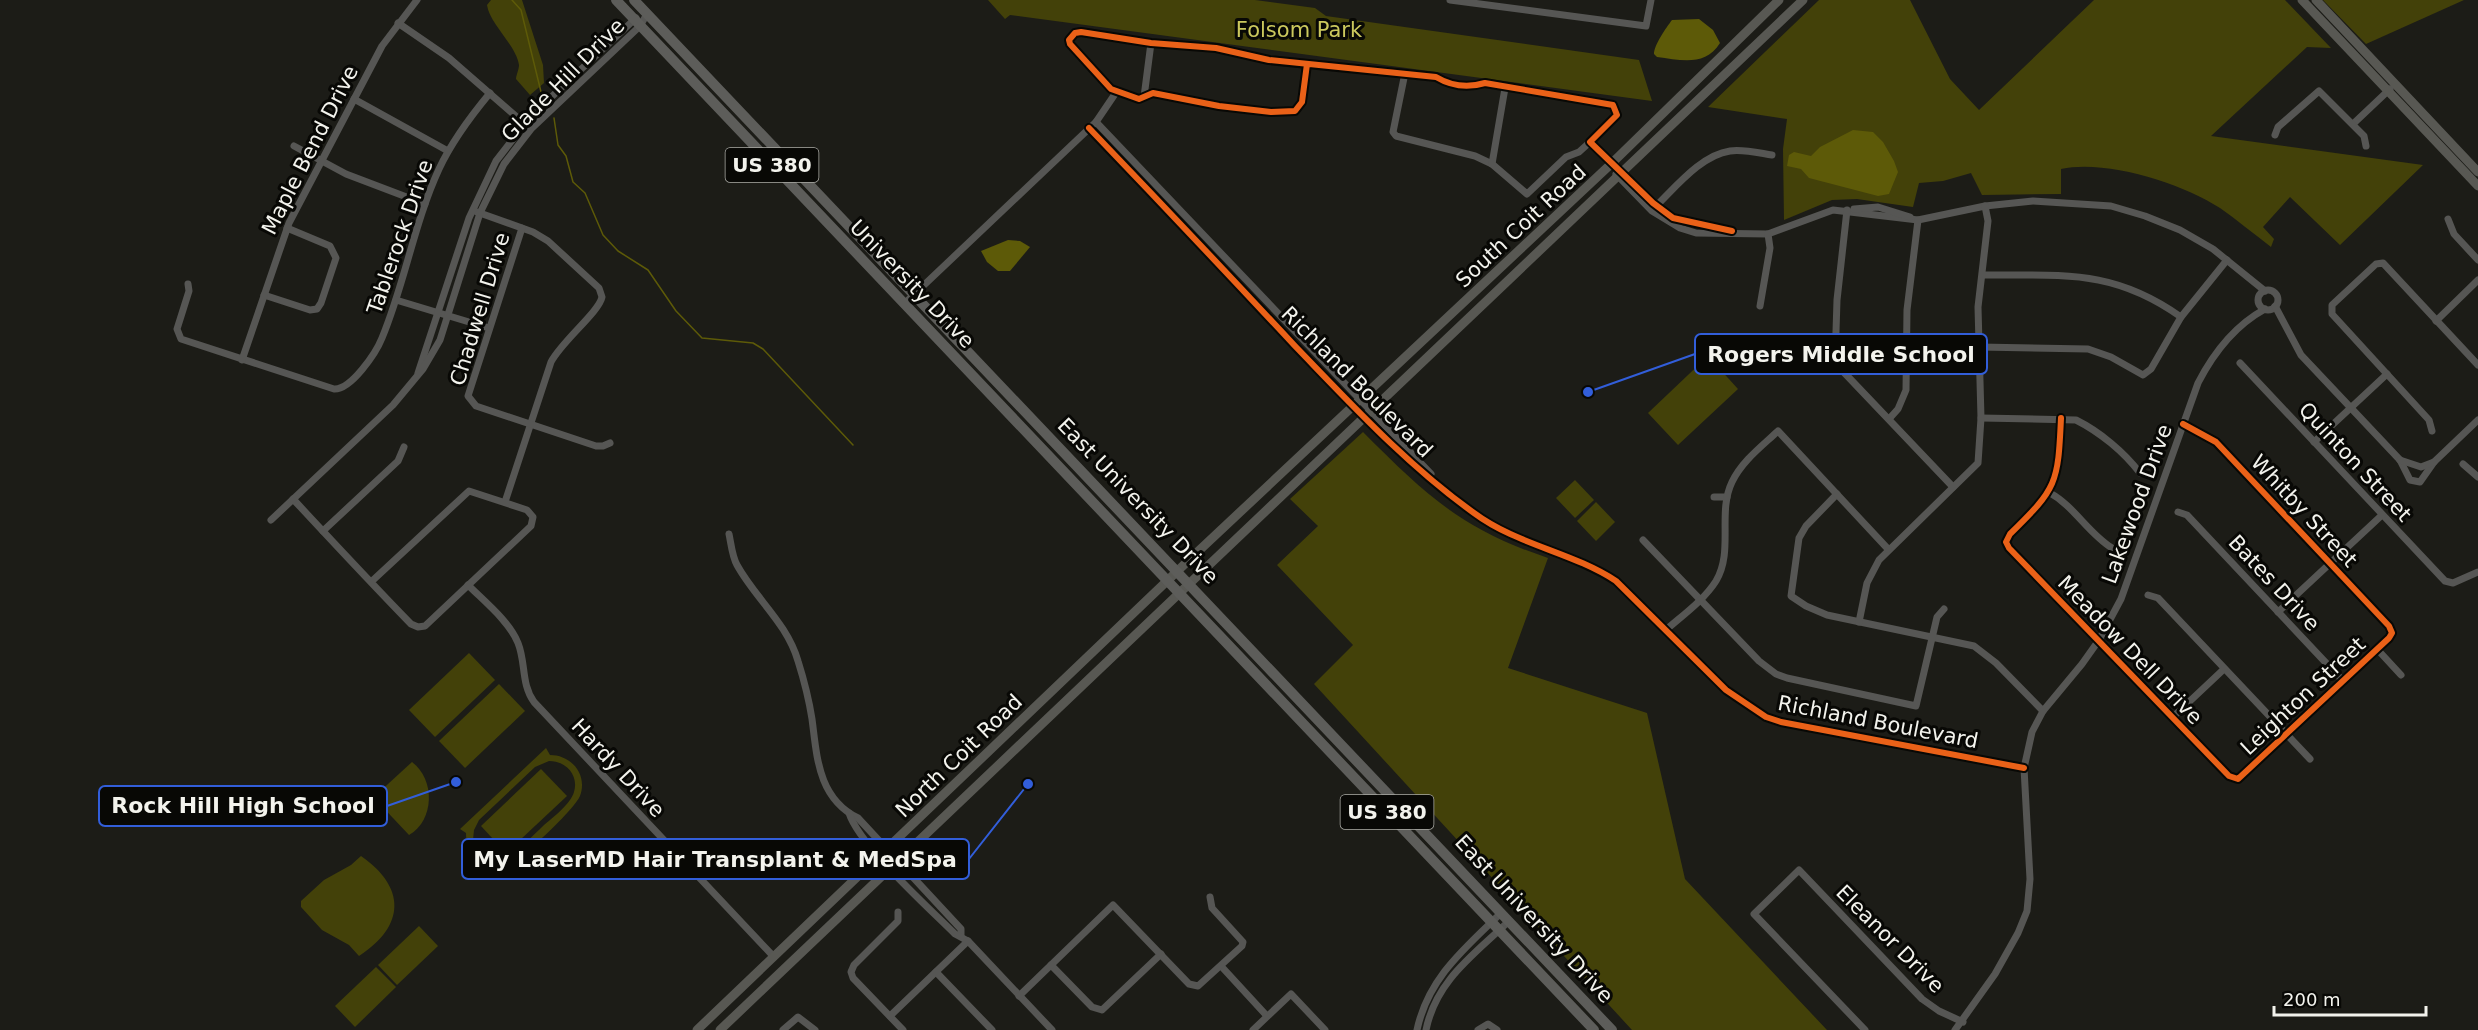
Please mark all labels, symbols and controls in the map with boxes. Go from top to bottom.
street label: Glade Hill Drive [497,14,629,146]
park label: Folsom Park [1236,18,1363,42]
street label: Maple Bend Drive [257,62,363,238]
road number: US 380 [726,148,818,182]
street label: Tablerock Drive [362,157,438,318]
street label: South Coit Road [1451,160,1591,292]
street label: University Drive [845,215,979,353]
street label: Chadwell Drive [445,230,515,388]
street label: Richland Boulevard [1277,302,1437,462]
callout: Rogers Middle School [1695,334,1987,374]
text: Rogers Middle School [1707,342,1975,367]
street label: Quinton Street [2294,398,2416,526]
street label: East University Drive [1053,413,1223,589]
street label: Lakewood Drive [2097,421,2177,587]
street label: Whitby Street [2246,450,2362,572]
street label: Bates Drive [2224,530,2324,636]
street label: Meadow Dell Drive [2053,571,2207,729]
street label: Leighton Street [2236,632,2370,760]
street label: North Coit Road [891,690,1027,822]
street label: Richland Boulevard [1776,691,1980,753]
street label: Hardy Drive [566,714,670,822]
callout: Rock Hill High School [99,786,387,826]
text: Rock Hill High School [111,793,375,818]
road number: US 380 [1340,795,1434,829]
street label: East University Drive [1450,830,1618,1008]
callout: My LaserMD Hair Transplant & MedSpa [462,839,969,879]
text: My LaserMD Hair Transplant & MedSpa [473,847,957,872]
street label: Eleanor Drive [1831,880,1949,998]
scale bar [2274,979,2426,1017]
text: 200 m [2283,989,2341,1010]

